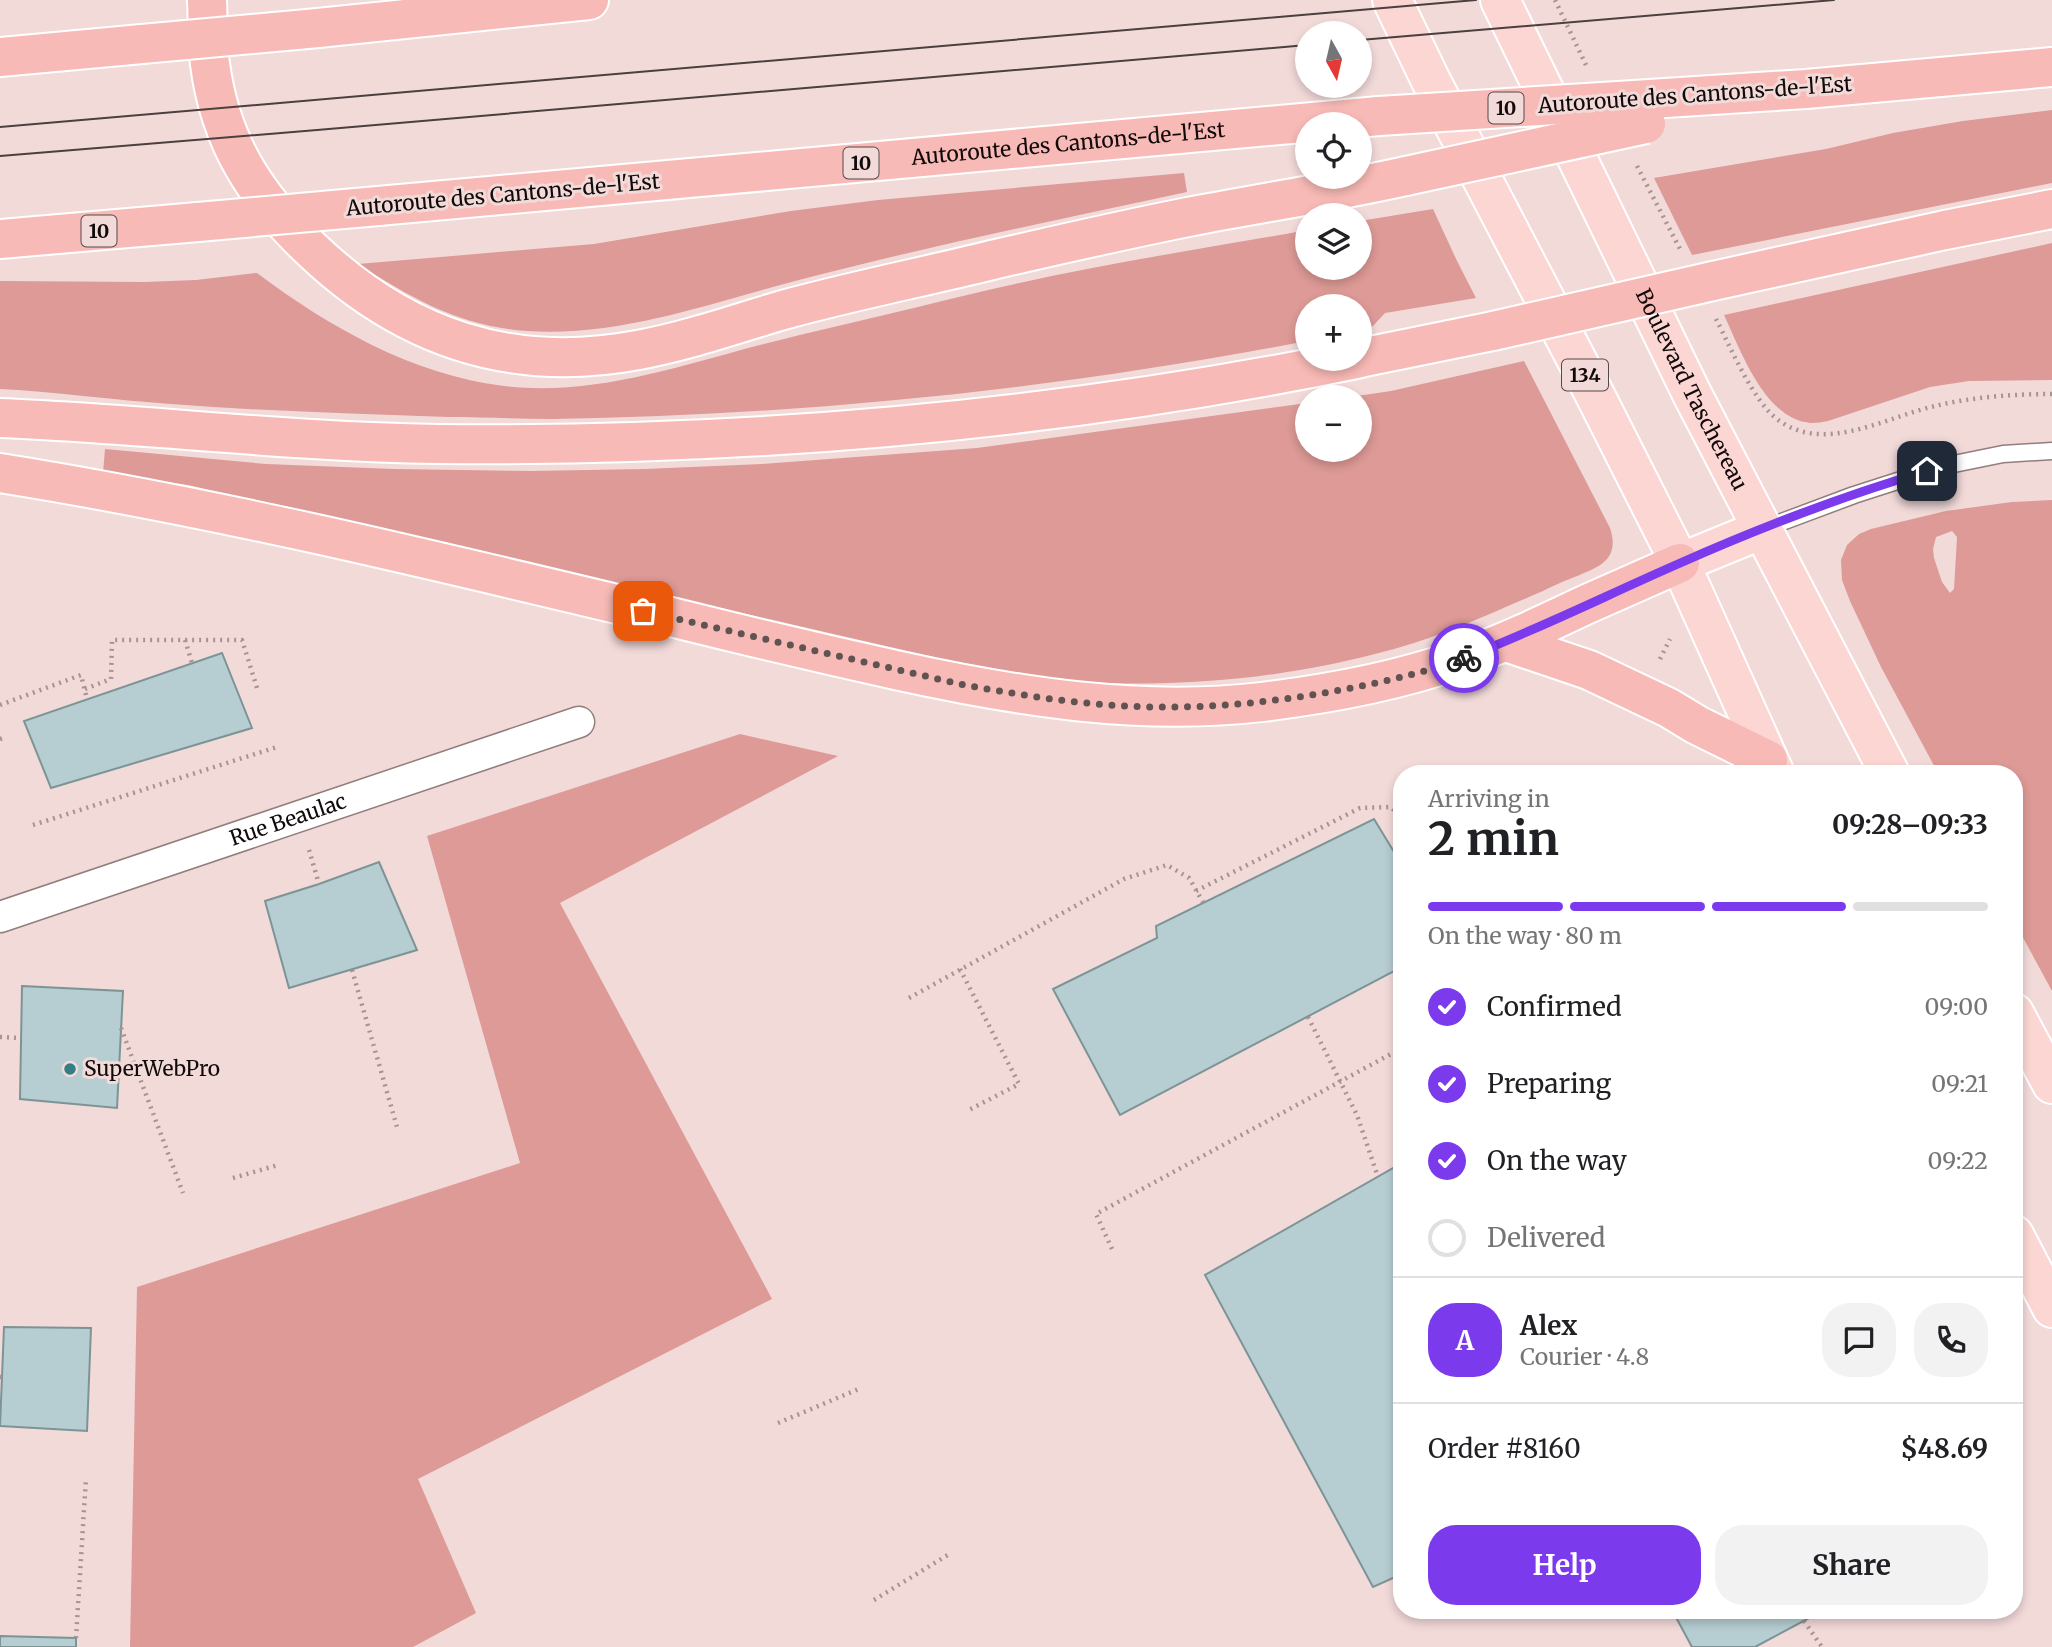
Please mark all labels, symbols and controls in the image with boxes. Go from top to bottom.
north arrow [1295,21,1372,98]
map controls [1295,21,1372,462]
street label: Autoroute des Cantons-de-l'Est [1536,70,1853,119]
road number: 10 [1488,92,1524,124]
button: locate [1295,112,1372,189]
street label: Autoroute des Cantons-de-l'Est [909,116,1226,171]
road number: 10 [844,148,878,178]
street label: Autoroute des Cantons-de-l'Est [344,167,661,222]
button: layers [1295,203,1372,280]
road number: 10 [82,216,116,246]
street label: Boulevard Taschereau [1630,284,1754,495]
button: + [1295,294,1372,371]
road number: 134 [1562,360,1608,390]
button: − [1295,385,1372,462]
pin [1897,441,1957,501]
icon: home [1908,452,1946,490]
pin [613,581,673,641]
icon: bag [624,592,662,630]
courier [1429,623,1499,693]
icon: bike [1445,639,1483,677]
text: Arriving in [1428,784,1550,813]
street label: Rue Beaulac [226,787,350,852]
text: 09:28–09:33 [1832,808,1988,841]
text: 2 min [1428,810,1559,868]
text: On the way · 80 m [1428,921,1622,950]
icon: check [1428,988,1466,1026]
text: Confirmed [1487,990,1622,1023]
text: 09:00 [1925,992,1988,1021]
place label: SuperWebPro [84,1055,220,1082]
marker: SuperWebPro [62,1061,78,1077]
icon: check [1428,1065,1466,1103]
text: Preparing [1487,1067,1611,1100]
text: 09:21 [1931,1069,1988,1098]
icon: check [1428,1142,1466,1180]
text: On the way [1487,1144,1627,1177]
text: 09:22 [1928,1146,1988,1175]
text: Delivered [1487,1221,1606,1254]
button: chat [1822,1303,1896,1377]
button: phone [1914,1303,1988,1377]
text: Alex [1520,1309,1577,1342]
text: A [1456,1324,1474,1357]
text: Courier · 4.8 [1520,1342,1649,1371]
text: Order #8160 [1428,1432,1581,1465]
text: $48.69 [1900,1432,1988,1465]
button: Help [1428,1525,1701,1605]
button: Share [1715,1525,1988,1605]

